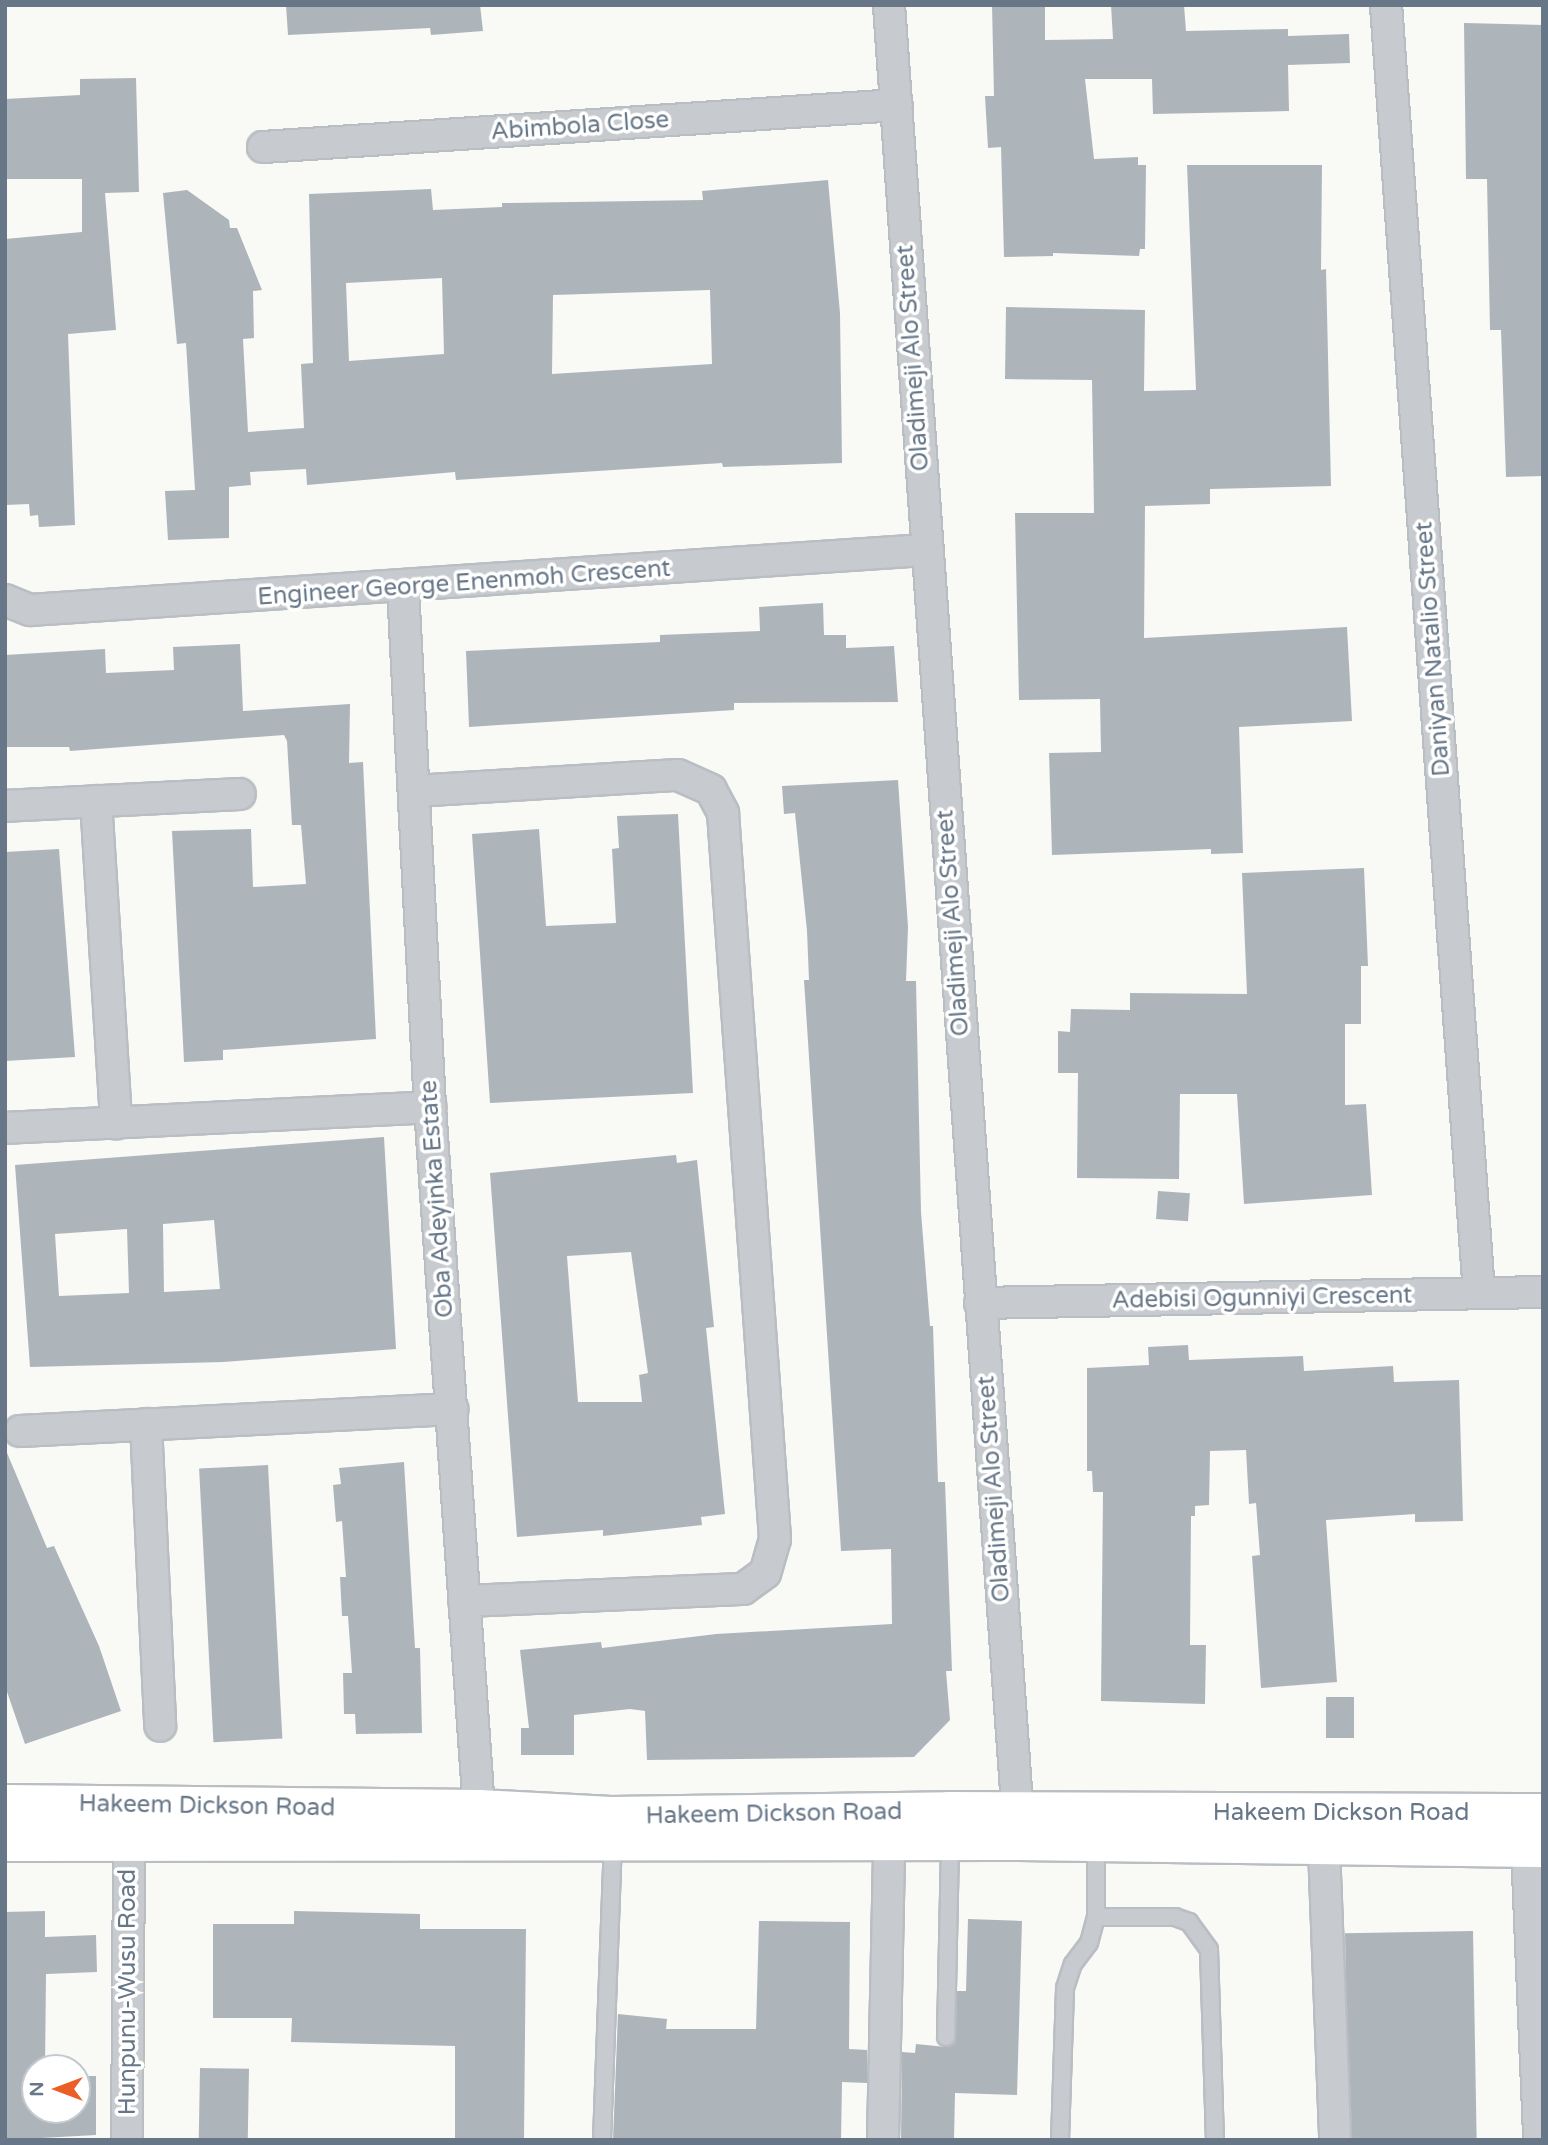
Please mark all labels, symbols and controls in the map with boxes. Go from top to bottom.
street label: Abimbola Close [490,105,670,147]
street label: Oladimeji Alo Street [891,244,935,472]
street label: Daniyan Natalio Street [1410,521,1456,777]
street label: Engineer George Enenmoh Crescent [257,554,671,612]
street label: Oladimeji Alo Street [931,809,975,1037]
street label: Oba Adeyinka Estate [414,1079,460,1319]
street label: Adebisi Ogunniyi Crescent [1112,1281,1412,1315]
street label: Oladimeji Alo Street [972,1375,1016,1603]
street label: Hakeem Dickson Road [78,1789,336,1823]
street label: Hakeem Dickson Road [645,1797,903,1831]
street label: Hakeem Dickson Road [1213,1799,1469,1827]
street label: Hunpunu-Wusu Road [114,1869,142,2115]
north arrow [21,2054,91,2124]
text: N [26,2081,48,2097]

